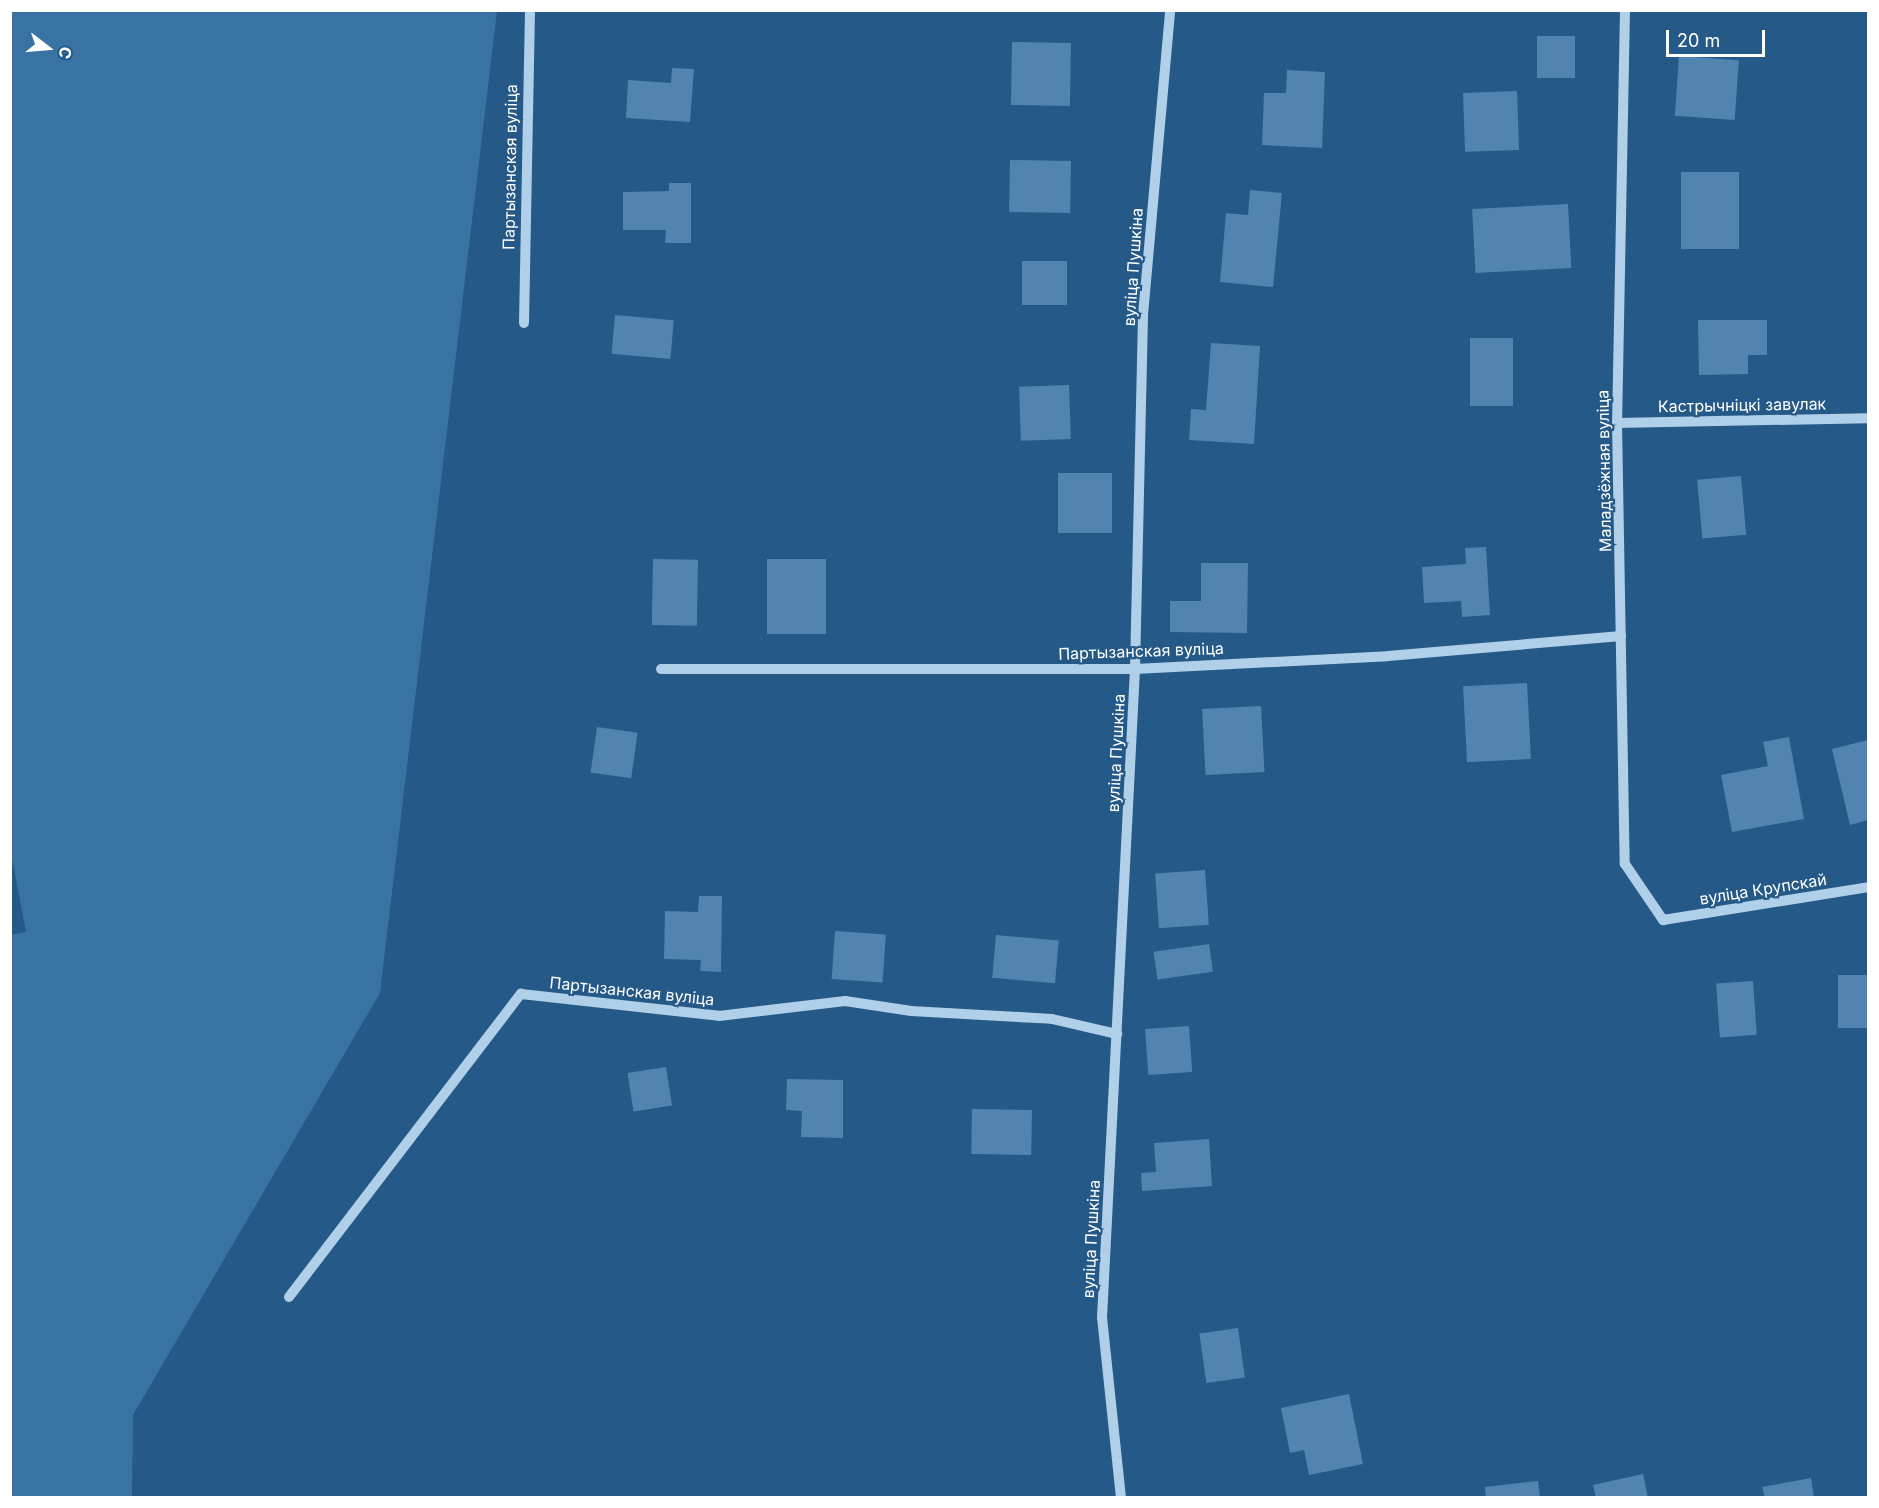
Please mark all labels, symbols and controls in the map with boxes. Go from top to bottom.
north arrow [18,18,78,78]
scale bar [1669,18,1768,56]
text: 20 m [1677,30,1720,51]
text: С [54,45,77,61]
street label: Партызанская вуліца [499,84,521,250]
street label: вуліца Пушкіна [1119,207,1147,327]
street label: Маладзёжная вуліца [1593,390,1615,552]
street label: Кастрычніцкі завулак [1658,394,1826,416]
street label: Партызанская вуліца [1058,639,1224,663]
street label: вуліца Пушкіна [1103,693,1129,813]
street label: вуліца Крупскай [1698,869,1828,909]
street label: Партызанская вуліца [549,973,715,1009]
street label: вуліца Пушкіна [1078,1179,1104,1299]

